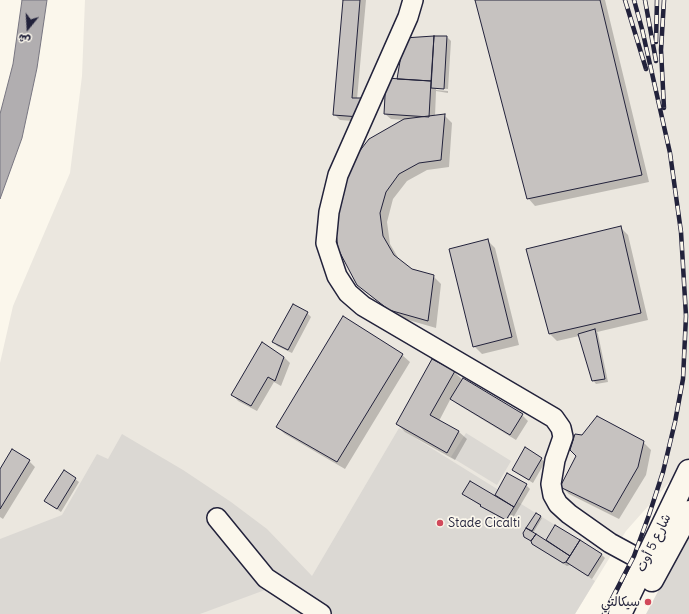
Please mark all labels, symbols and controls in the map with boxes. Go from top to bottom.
north arrow [8,8,48,48]
text: ش [16,31,32,48]
street label: شارع 5 أوت [633,512,675,574]
place label: Stade Cicalti [448,515,520,531]
marker: Stade Cicalti [435,518,445,528]
place label: سيكالتي [601,594,640,610]
marker: سيكالتي [643,597,653,607]

